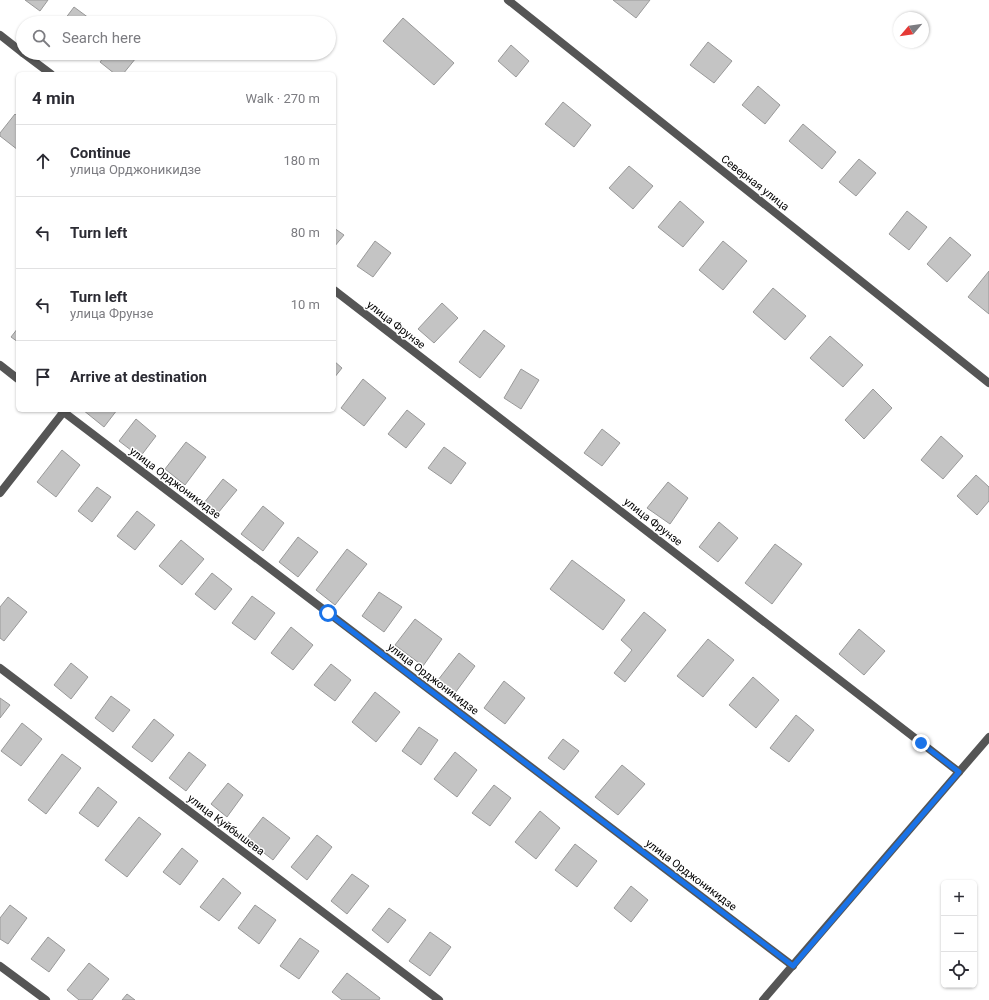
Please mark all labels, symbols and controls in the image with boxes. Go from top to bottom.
north arrow [893,12,929,48]
search box [16,16,336,60]
icon: search [30,27,52,49]
text: Search here [62,29,141,47]
text: 4 min [32,88,75,108]
text: Walk · 270 m [245,91,320,106]
text: Continue [70,144,131,162]
icon: ahead [32,150,54,172]
street label: Северная улица [718,152,792,214]
text: 180 m [283,153,320,168]
text: улица Орджоникидзе [70,162,201,177]
icon: left [32,222,54,244]
text: Turn left [70,224,127,242]
text: 80 m [291,225,320,240]
text: Turn left [70,288,127,306]
icon: left [32,294,54,316]
text: 10 m [291,297,320,312]
street label: улица Фрунзе [364,298,428,352]
text: улица Фрунзе [70,306,153,321]
icon: arrive [32,366,54,388]
text: Arrive at destination [70,368,207,386]
street label: улица Орджоникидзе [127,444,223,522]
street label: улица Фрунзе [621,495,685,549]
route start [319,604,337,622]
street label: улица Орджоникидзе [385,640,481,718]
route end [912,734,930,752]
street label: улица Куйбышева [185,792,267,858]
street label: улица Орджоникидзе [643,836,739,914]
map controls [941,880,977,988]
button: + [941,880,977,916]
button: − [941,916,977,952]
button: locate [941,952,977,988]

